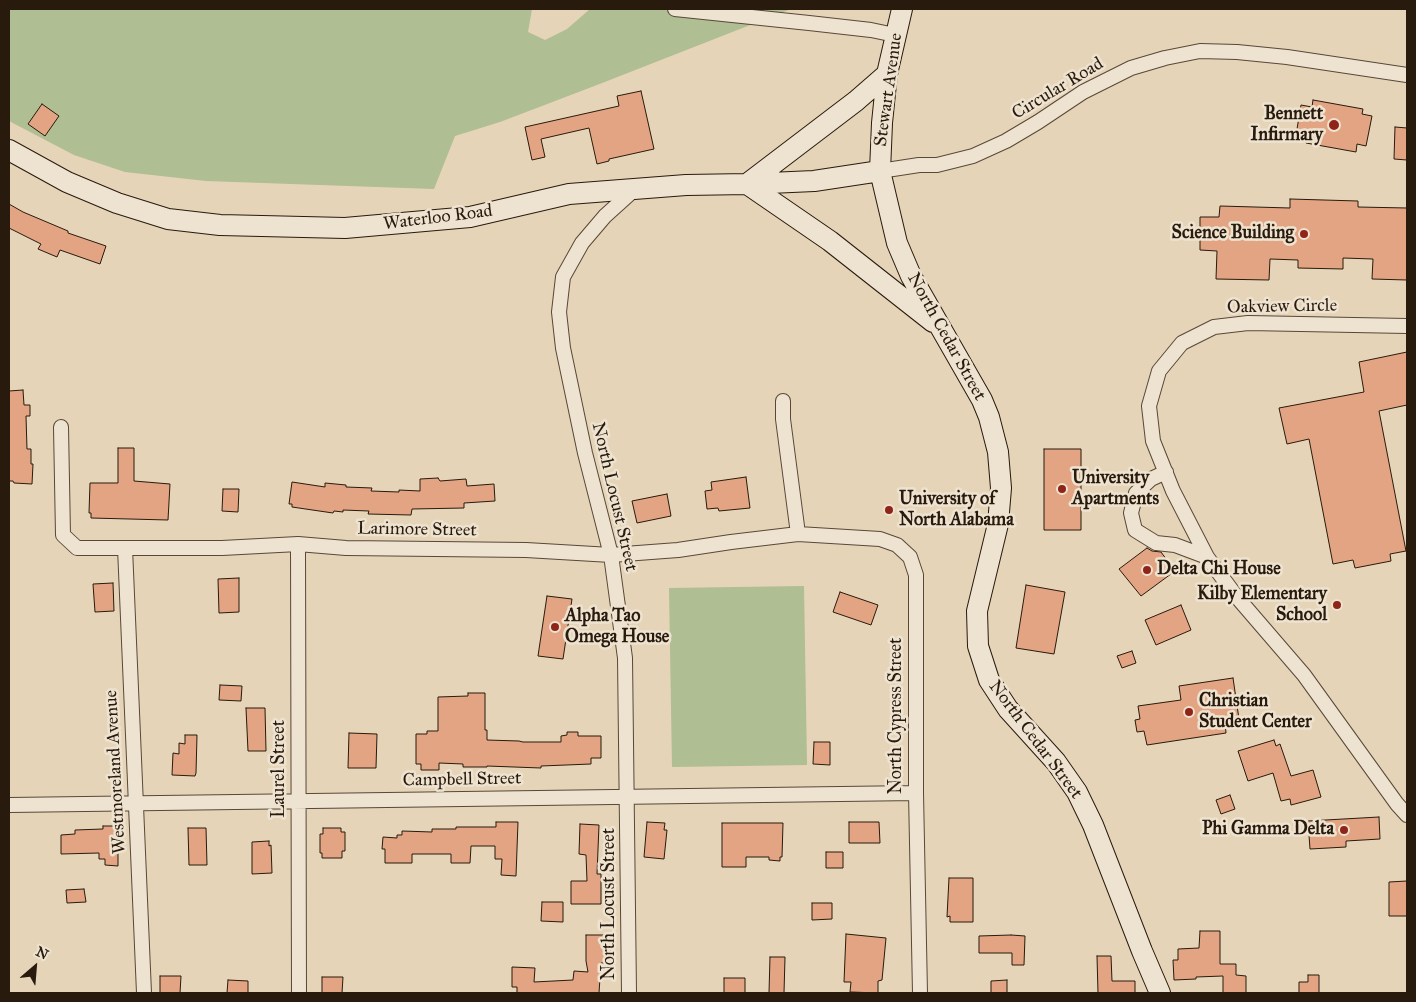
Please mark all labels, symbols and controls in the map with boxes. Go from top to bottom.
street label: Stewart Avenue [870,32,908,148]
street label: Circular Road [1008,53,1108,125]
place label: Bennett Infirmary [1250,104,1323,146]
marker: Bennett Infirmary [1327,118,1341,132]
street label: Waterloo Road [382,201,494,235]
place label: Science Building [1172,223,1294,245]
marker: Science Building [1298,228,1310,240]
street label: North Cedar Street [902,269,990,405]
street label: Oakview Circle [1227,295,1337,319]
street label: North Locust Street [586,420,642,574]
place label: University Apartments [1072,468,1159,510]
marker: University Apartments [1056,483,1068,495]
place label: University of North Alabama [899,489,1014,532]
marker: University of North Alabama [883,504,895,516]
street label: Larimore Street [357,518,477,542]
place label: Delta Chi House [1157,559,1281,581]
marker: Delta Chi House [1141,564,1153,576]
place label: Kilby Elementary School [1197,584,1327,626]
marker: Kilby Elementary School [1331,599,1343,611]
place label: Alpha Tao Omega House [565,606,669,649]
marker: Alpha Tao Omega House [549,621,561,633]
street label: North Cypress Street [886,638,908,794]
street label: North Cedar Street [983,676,1087,804]
street label: Westmoreland Avenue [101,689,131,855]
place label: Christian Student Center [1199,691,1312,734]
marker: Christian Student Center [1183,706,1195,718]
street label: Laurel Street [269,720,291,818]
street label: Campbell Street [403,768,521,792]
place label: Phi Gamma Delta [1202,819,1334,841]
marker: Phi Gamma Delta [1338,824,1350,836]
street label: North Locust Street [599,828,621,980]
north arrow [10,942,60,992]
text: N [33,943,51,963]

